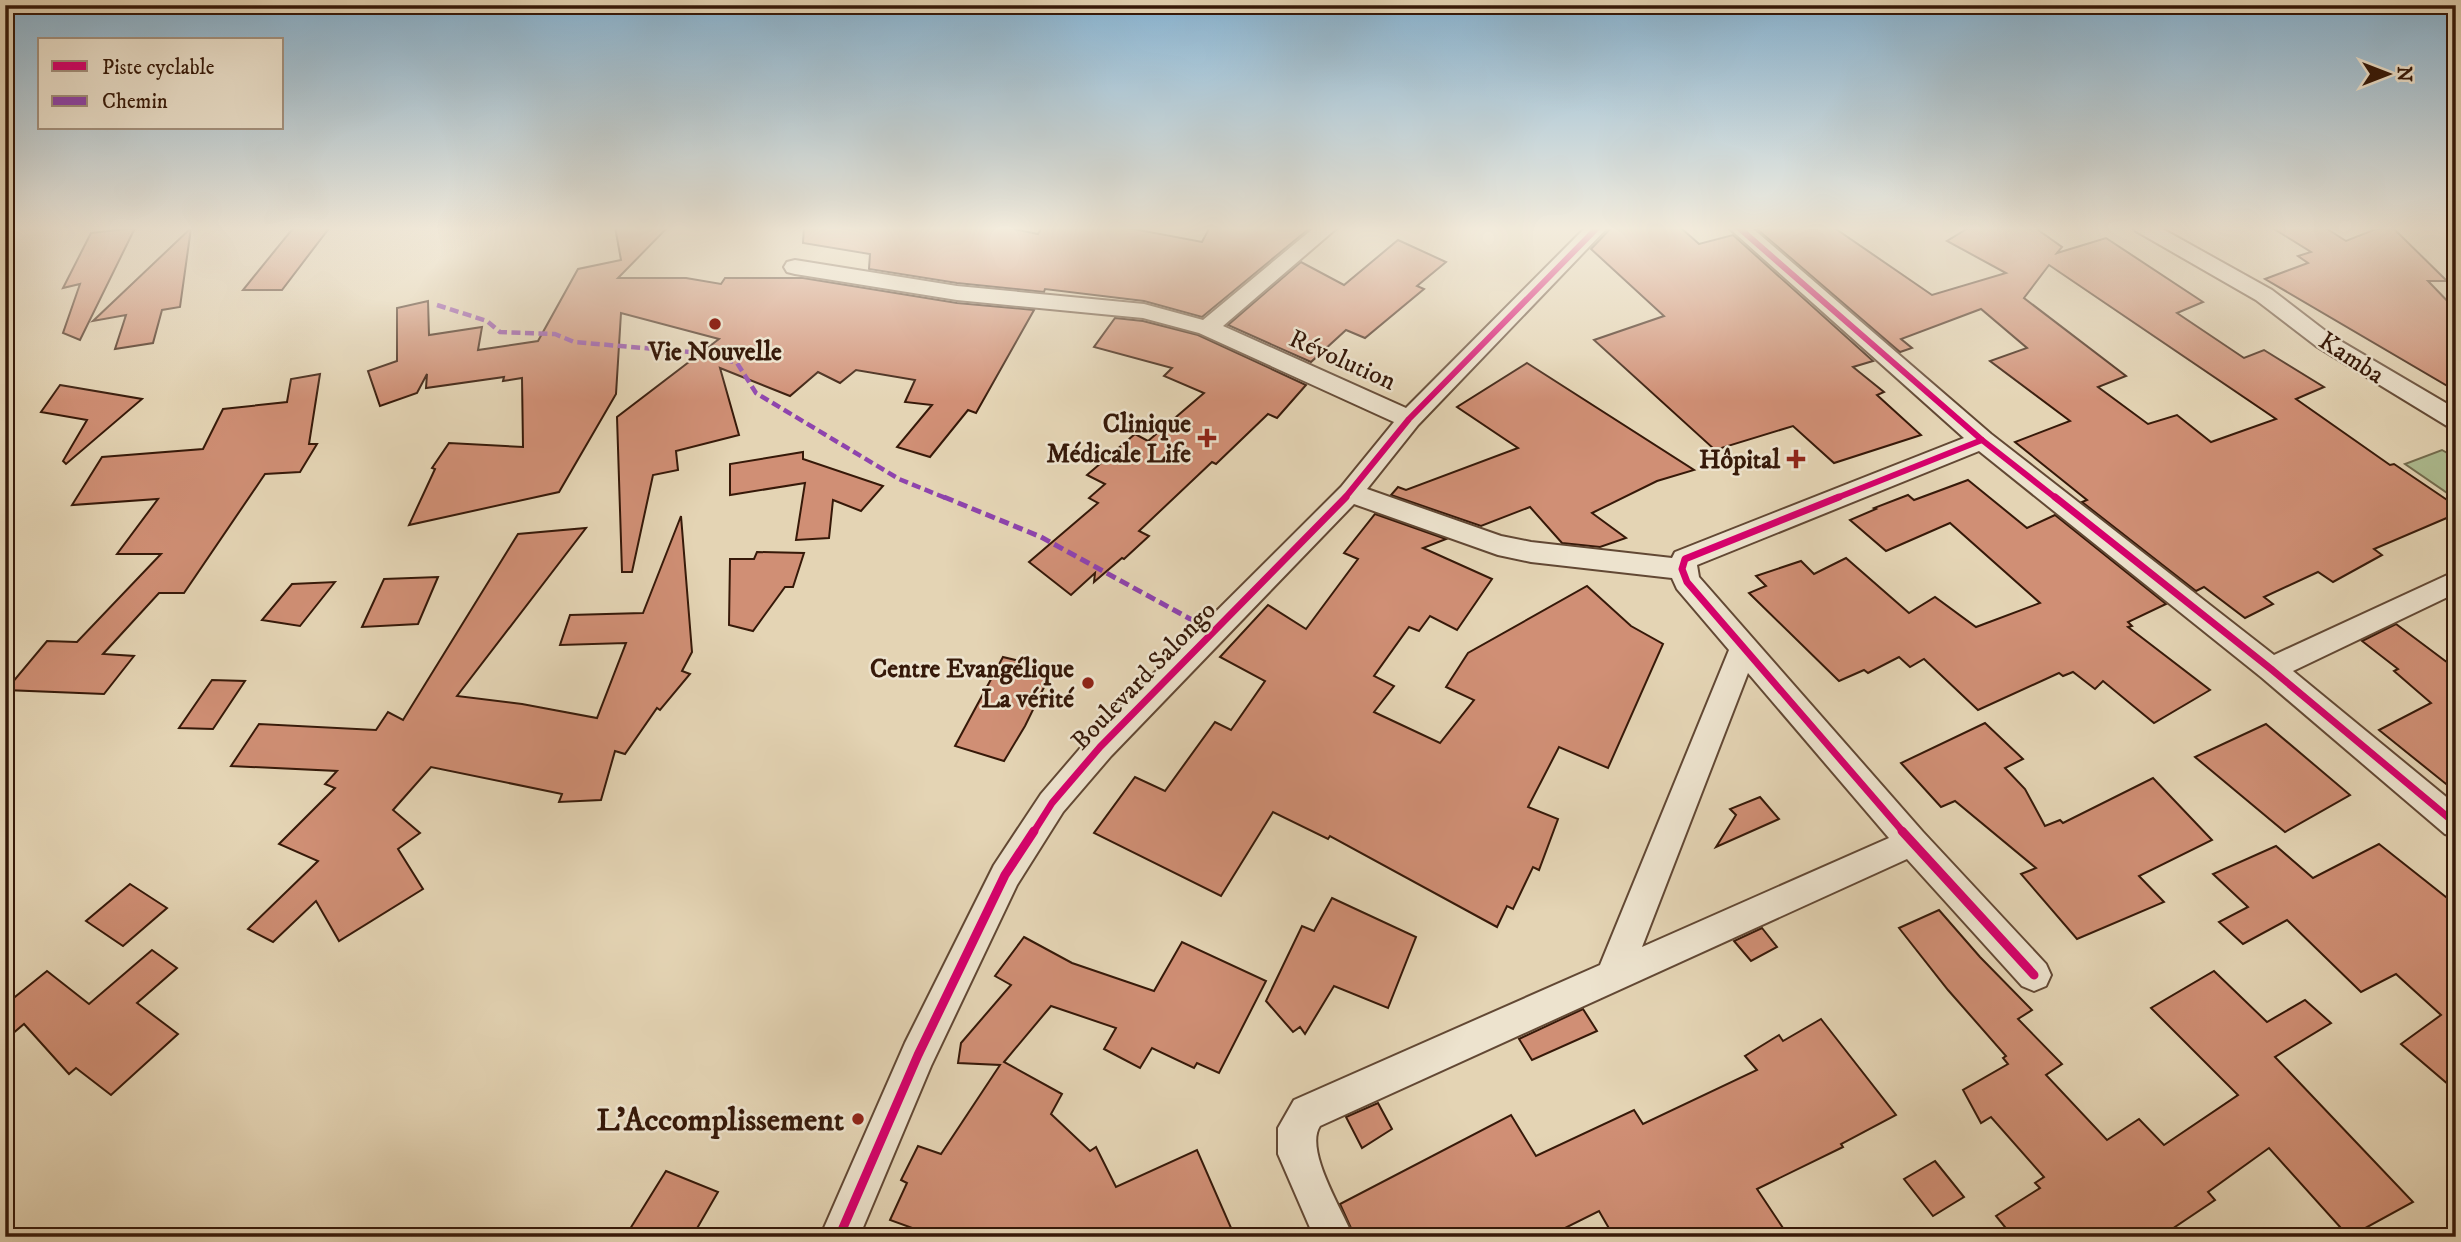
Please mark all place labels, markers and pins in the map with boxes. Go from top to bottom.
marker: Vie Nouvelle [707,316,723,332]
place label: Vie Nouvelle [647,336,782,369]
place label: Clinique Médicale Life [1046,408,1191,471]
marker: Clinique Médicale Life [1197,428,1217,448]
place label: Hôpital [1699,444,1781,477]
marker: Hôpital [1786,449,1806,469]
place label: Centre Evangélique La vérité [870,653,1075,716]
marker: Centre Evangélique La vérité [1080,675,1096,691]
place label: L'Accomplissement [596,1101,845,1141]
marker: L'Accomplissement [850,1111,866,1127]

